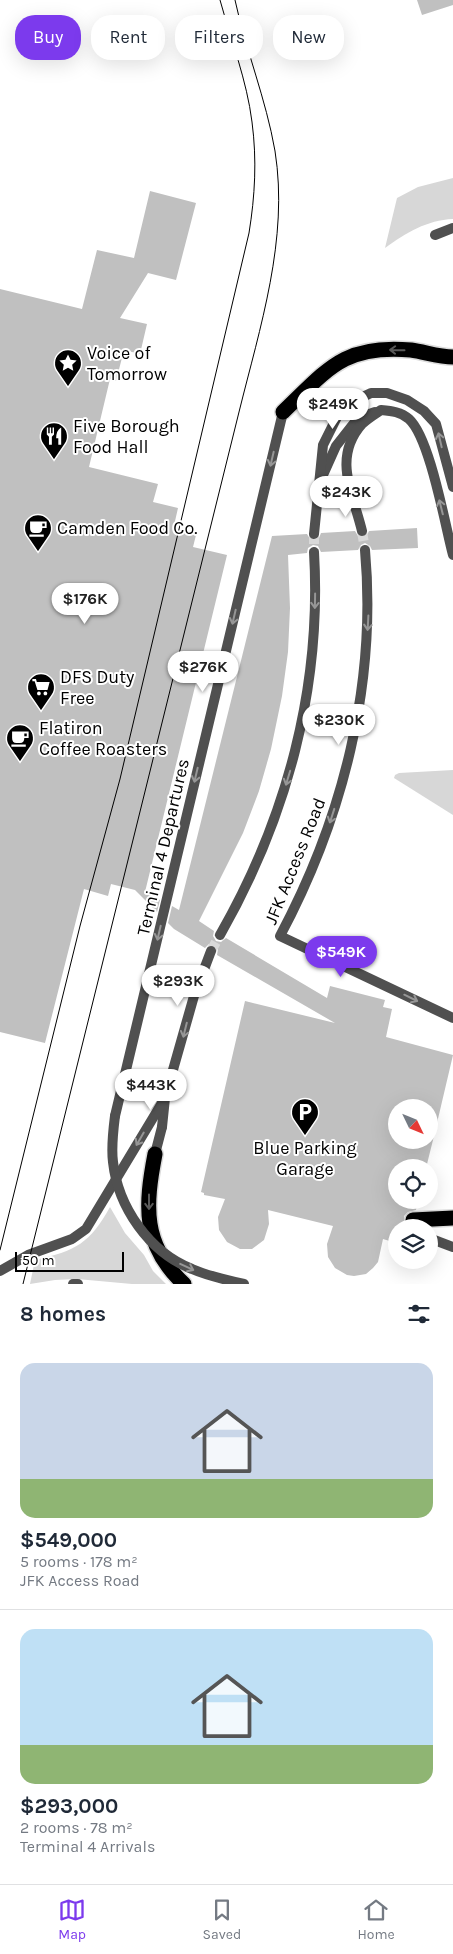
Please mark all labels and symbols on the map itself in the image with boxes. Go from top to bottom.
place label: Voice of Tomorrow [87,342,167,385]
one-way arrow [389,345,406,355]
place icon: Voice of Tomorrow [53,348,83,387]
pin: $249K [298,388,368,430]
place label: Five Borough Food Hall [73,415,180,458]
restaurant icon: Five Borough Food Hall [39,421,69,460]
one-way arrow [435,433,444,449]
one-way arrow [266,451,276,467]
pin: $243K [311,476,381,518]
one-way arrow [436,500,445,516]
cafe icon: Camden Food Co. [23,513,53,552]
place label: Camden Food Co. [57,517,197,539]
pin: $176K [50,582,120,625]
one-way arrow [311,593,320,609]
one-way arrow [229,609,238,625]
one-way arrow [363,614,372,630]
pin: $276K [168,650,238,693]
place label: DFS Duty Free [60,666,135,709]
supermarket icon: DFS Duty Free [26,672,56,711]
pin: $230K [304,704,374,746]
place label: Flatiron Coffee Roasters [39,717,167,760]
cafe icon: Flatiron Coffee Roasters [5,723,35,762]
street label: Terminal 4 Departures [132,756,194,938]
one-way arrow [191,767,200,783]
one-way arrow [283,770,293,786]
street label: JFK Access Road [260,794,330,928]
one-way arrow [327,808,336,824]
one-way arrow [154,925,163,941]
pin: $549K [306,936,376,978]
pin: $293K [143,964,213,1007]
one-way arrow [404,994,419,1004]
one-way arrow [180,1022,189,1038]
pin: $443K [116,1068,186,1111]
parking icon: Blue Parking Garage [290,1097,320,1136]
north arrow [388,1099,438,1149]
one-way arrow [134,1132,144,1146]
place label: Blue Parking Garage [253,1137,357,1180]
one-way arrow [144,1194,154,1210]
scale bar [15,1249,124,1272]
one-way arrow [179,1262,194,1272]

